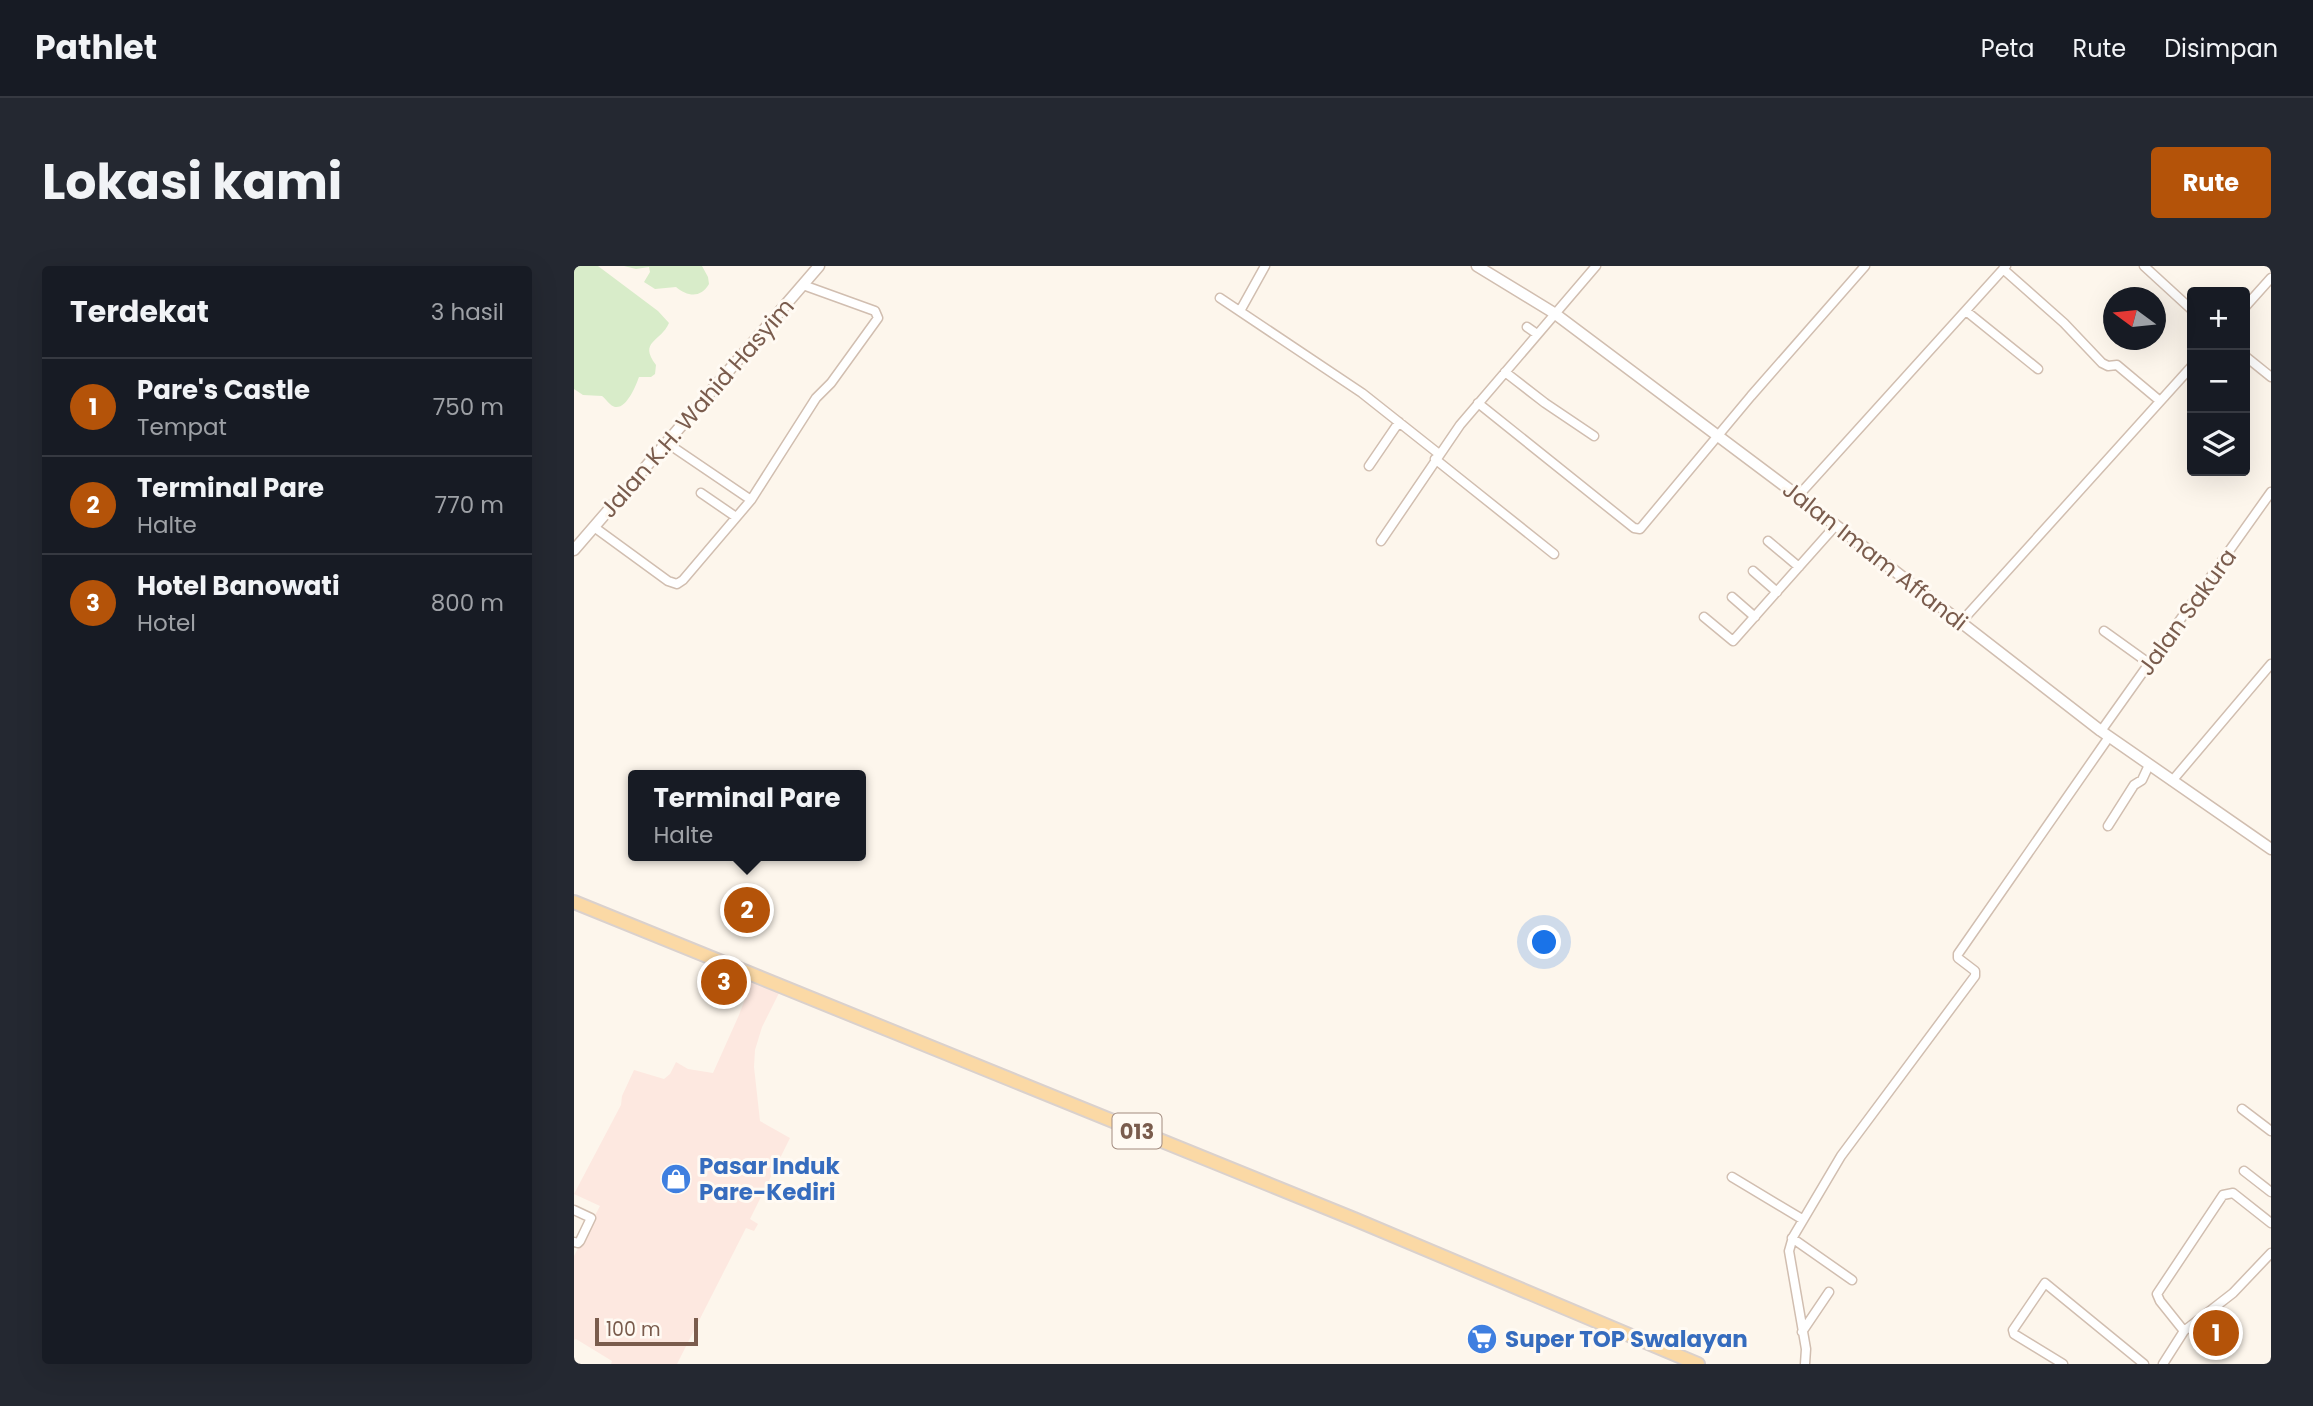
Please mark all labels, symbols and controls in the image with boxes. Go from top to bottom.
text: Pathlet [35,24,157,71]
text: Peta [1981,32,2035,65]
text: Rute [2073,32,2126,65]
text: Disimpan [2164,32,2278,65]
button: Rute [2151,147,2271,218]
text: Lokasi kami [42,148,342,216]
north arrow [2103,287,2166,350]
map controls [2187,287,2250,476]
button: + [2187,287,2250,350]
text: Terdekat [70,290,209,333]
street label: Jalan K.H. Wahid Hasyim [593,291,801,525]
text: 3 hasil [431,296,504,328]
button: − [2187,350,2250,413]
text: Pare's Castle [137,372,310,408]
text: 1 [89,391,97,423]
text: 750 m [433,391,504,423]
text: Tempat [137,411,227,443]
button: layers [2187,413,2250,476]
text: Terminal Pare [137,470,324,506]
street label: Jalan Imam Affandi [1776,474,1974,638]
text: 2 [86,489,100,521]
text: 770 m [435,489,504,521]
text: Halte [137,509,197,541]
street label: Jalan Sakura [2130,542,2244,682]
text: Hotel Banowati [137,568,340,604]
text: 3 [86,587,100,619]
text: 800 m [431,587,504,619]
text: Hotel [137,607,196,639]
popup [628,770,866,861]
text: Terminal Pare [653,780,841,816]
text: Halte [653,819,713,851]
pin: 2 [724,884,770,936]
your location [1527,925,1561,959]
pin: 3 [701,956,747,1008]
road number: 013 [1112,1114,1162,1148]
place label: Pasar Induk Pare-Kediri [699,1150,841,1208]
shop icon: Pasar Induk Pare-Kediri [659,1162,693,1196]
pin: 1 [2193,1307,2239,1359]
scale bar [595,1315,698,1347]
text: 100 m [606,1316,661,1343]
supermarket icon: Super TOP Swalayan [1465,1322,1499,1356]
place label: Super TOP Swalayan [1505,1323,1748,1355]

